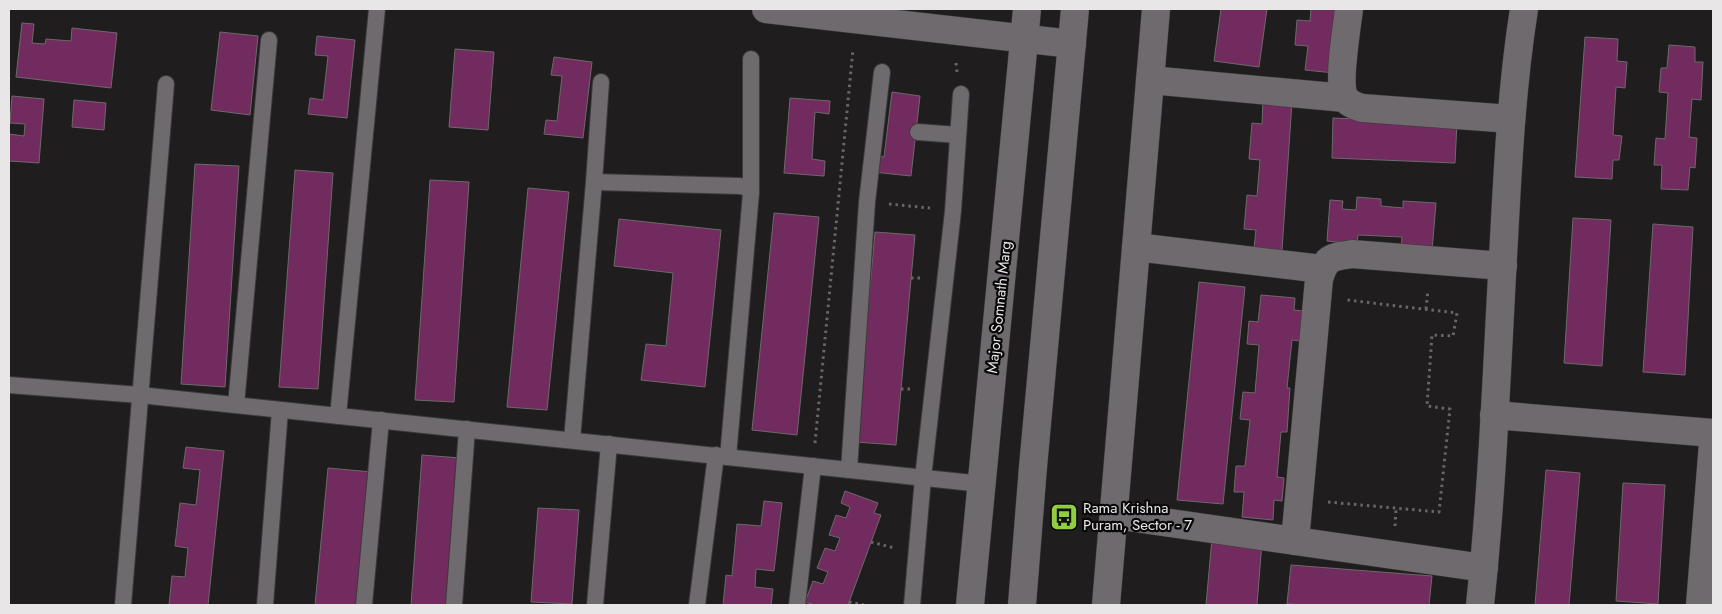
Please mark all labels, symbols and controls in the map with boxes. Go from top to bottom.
street label: Major Somnath Marg [981,240,1017,374]
place label: Rama Krishna Puram, Sector - 7 [1083,497,1192,536]
bus stop icon: Rama Krishna Puram, Sector - 7 [1049,502,1079,532]

